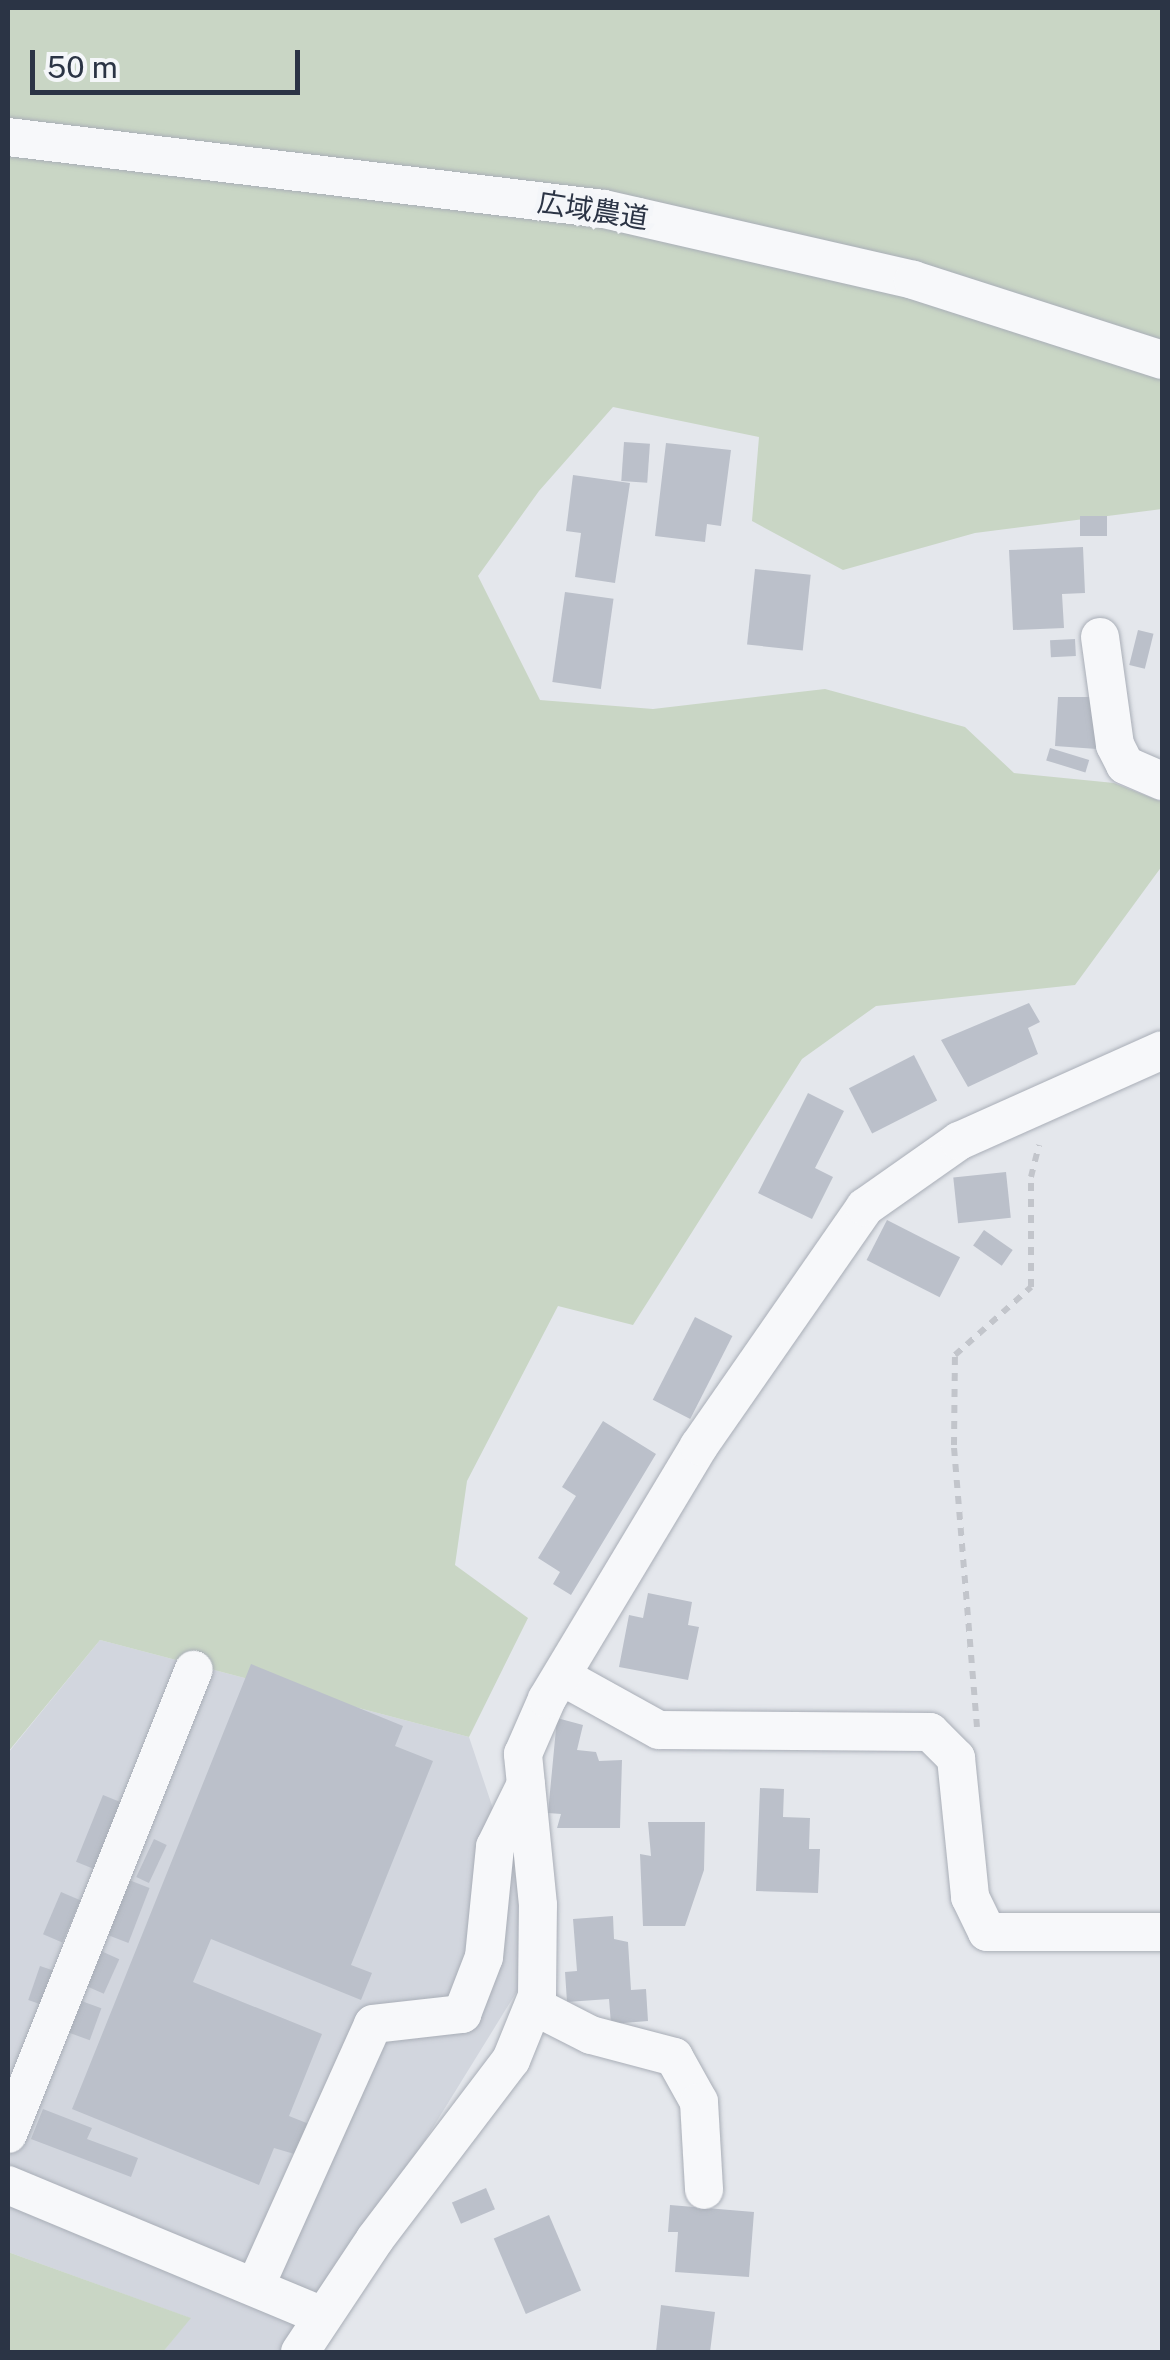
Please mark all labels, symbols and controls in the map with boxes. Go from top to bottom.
scale bar [35,30,305,92]
text: 50 m [47,49,118,85]
street label: 広域農道 [535,185,651,235]

